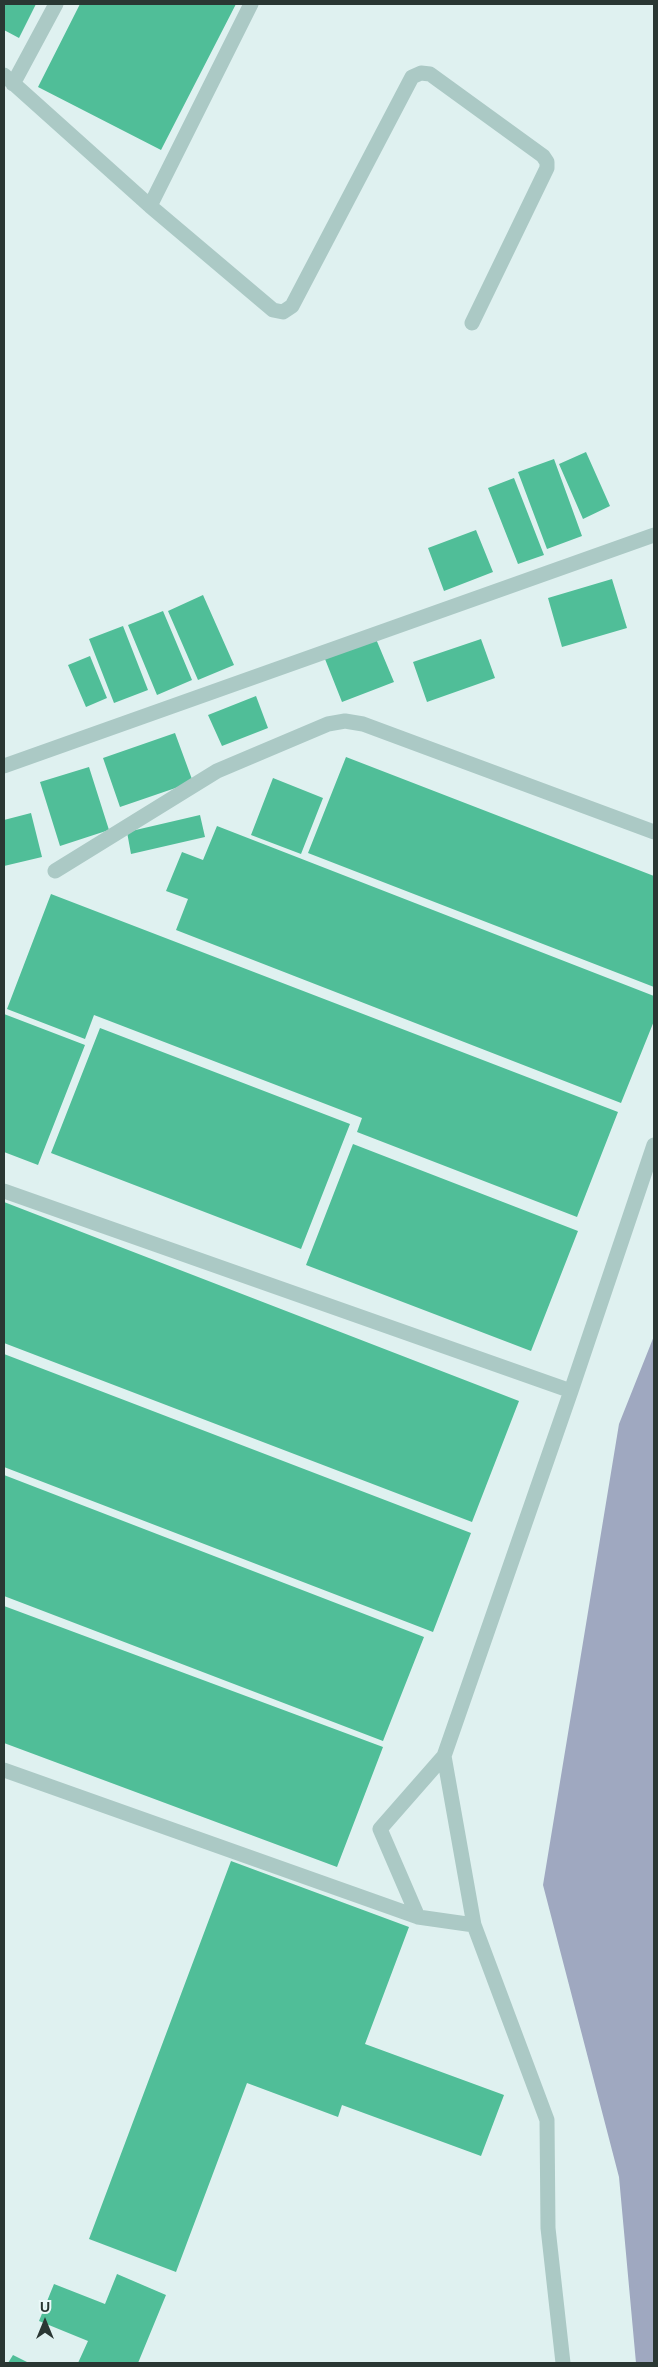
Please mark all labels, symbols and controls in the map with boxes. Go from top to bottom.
north arrow [20,2297,70,2347]
text: U [40,2299,50,2315]

